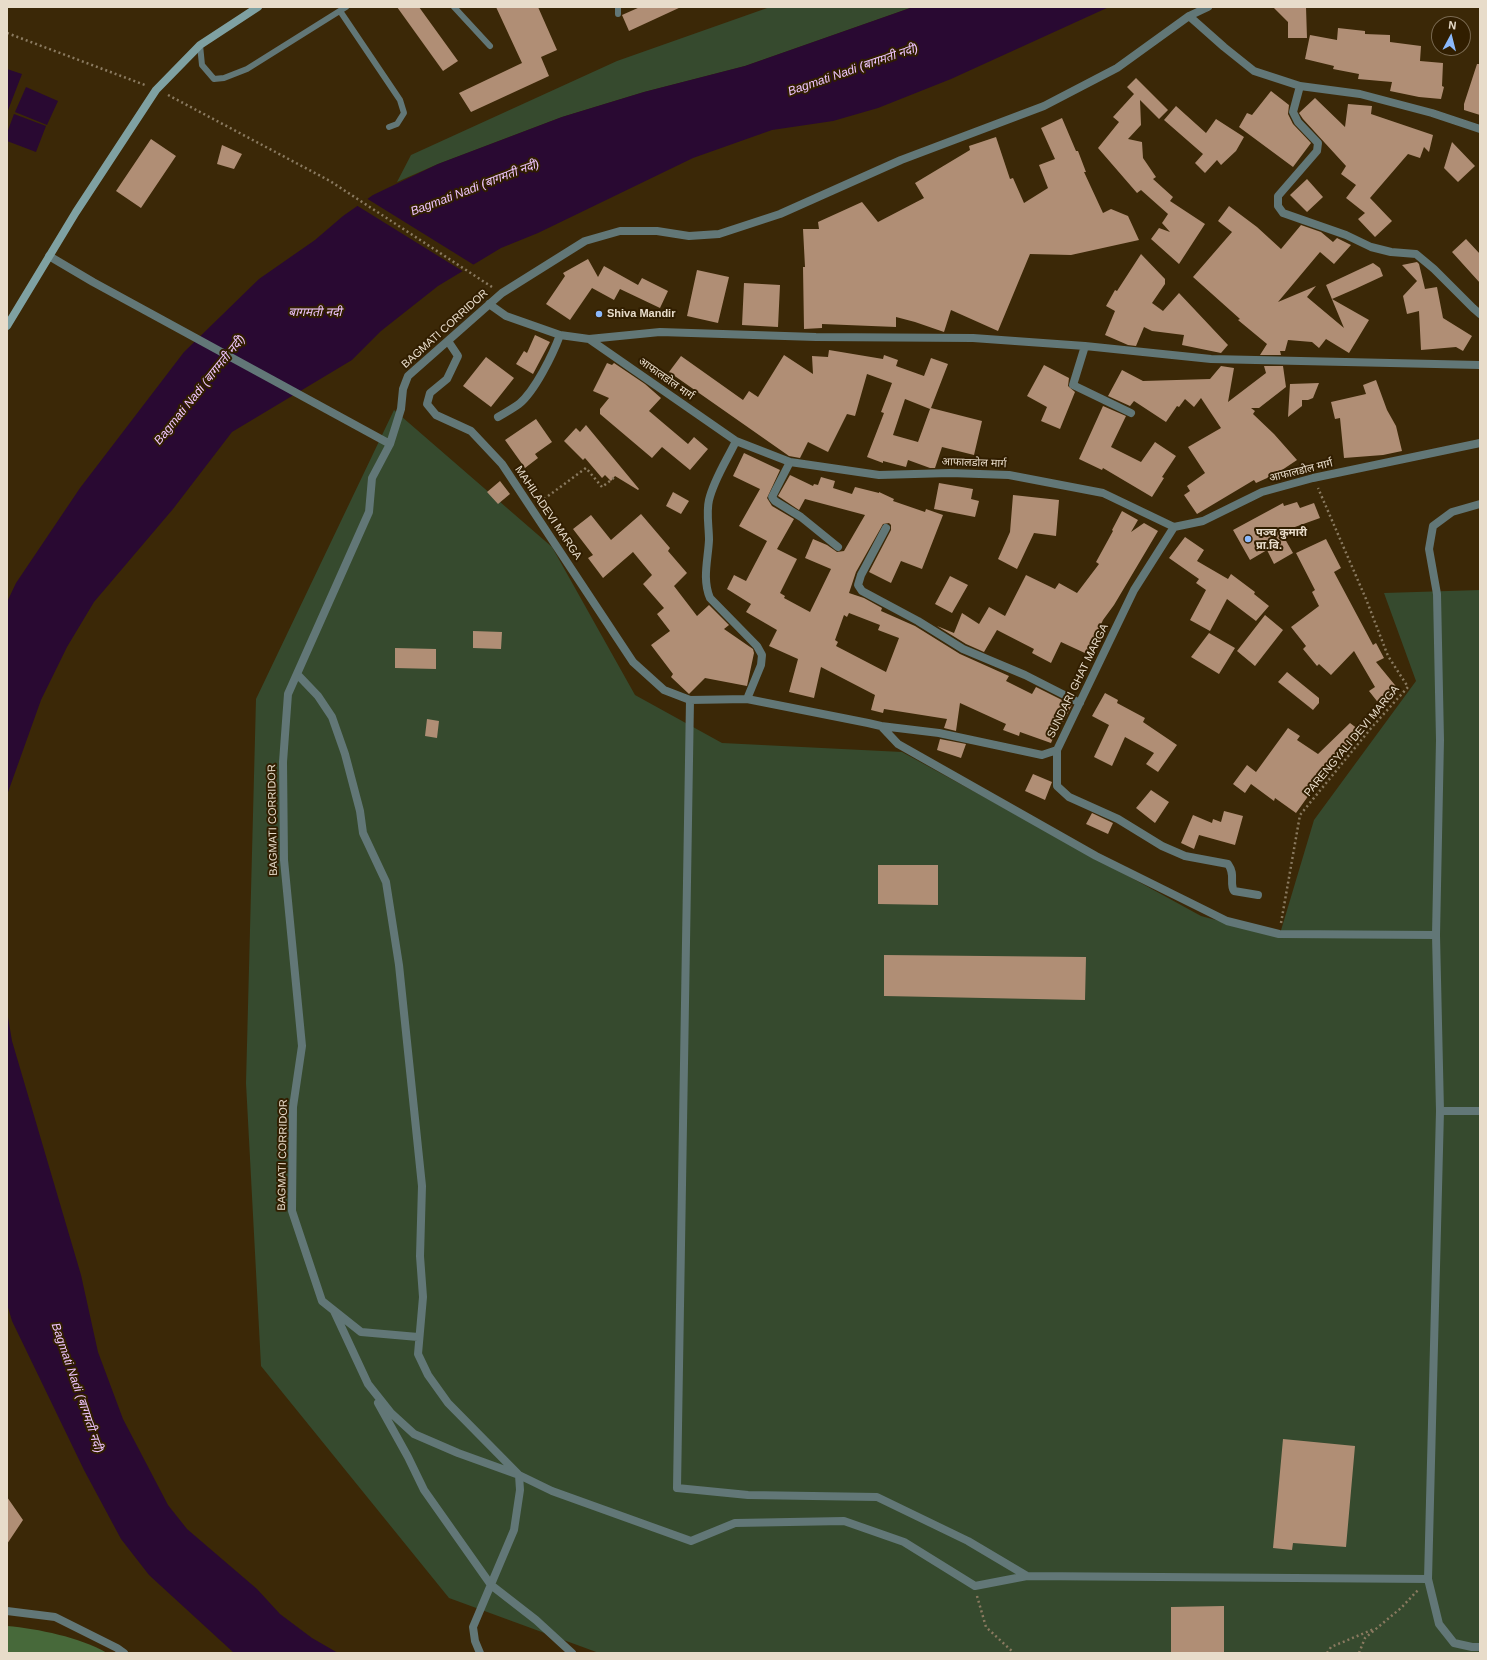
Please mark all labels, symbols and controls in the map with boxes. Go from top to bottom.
north arrow [1431,16,1471,56]
text: N [1448,19,1457,32]
water label: Bagmati Nadi (बागमती नदी) [786,41,920,99]
water label: Bagmati Nadi (बागमती नदी) [409,157,541,219]
street label: BAGMATI CORRIDOR [399,287,491,371]
water label: बागमती नदी [288,306,342,320]
place label: Shiva Mandir [607,307,675,321]
marker: Shiva Mandir [594,309,604,319]
water label: Bagmati Nadi (बागमती नदी) [151,332,249,448]
street label: आफालडोल मार्ग [636,355,696,403]
street label: आफालडोल मार्ग [941,455,1007,471]
street label: आफालडोल मार्ग [1268,457,1334,485]
street label: MAHILADEVI MARGA [512,464,584,562]
place label: पञ्च कुमारी प्रा.वि. [1256,526,1307,552]
marker: पञ्च कुमारी प्रा.वि. [1243,534,1253,544]
street label: SUNDARI GHAT MARGA [1045,622,1111,740]
street label: PARENGYALI DEVI MARGA [1302,683,1402,799]
street label: BAGMATI CORRIDOR [265,764,281,876]
street label: BAGMATI CORRIDOR [275,1099,291,1211]
water label: Bagmati Nadi (बागमती नदी) [48,1321,106,1455]

